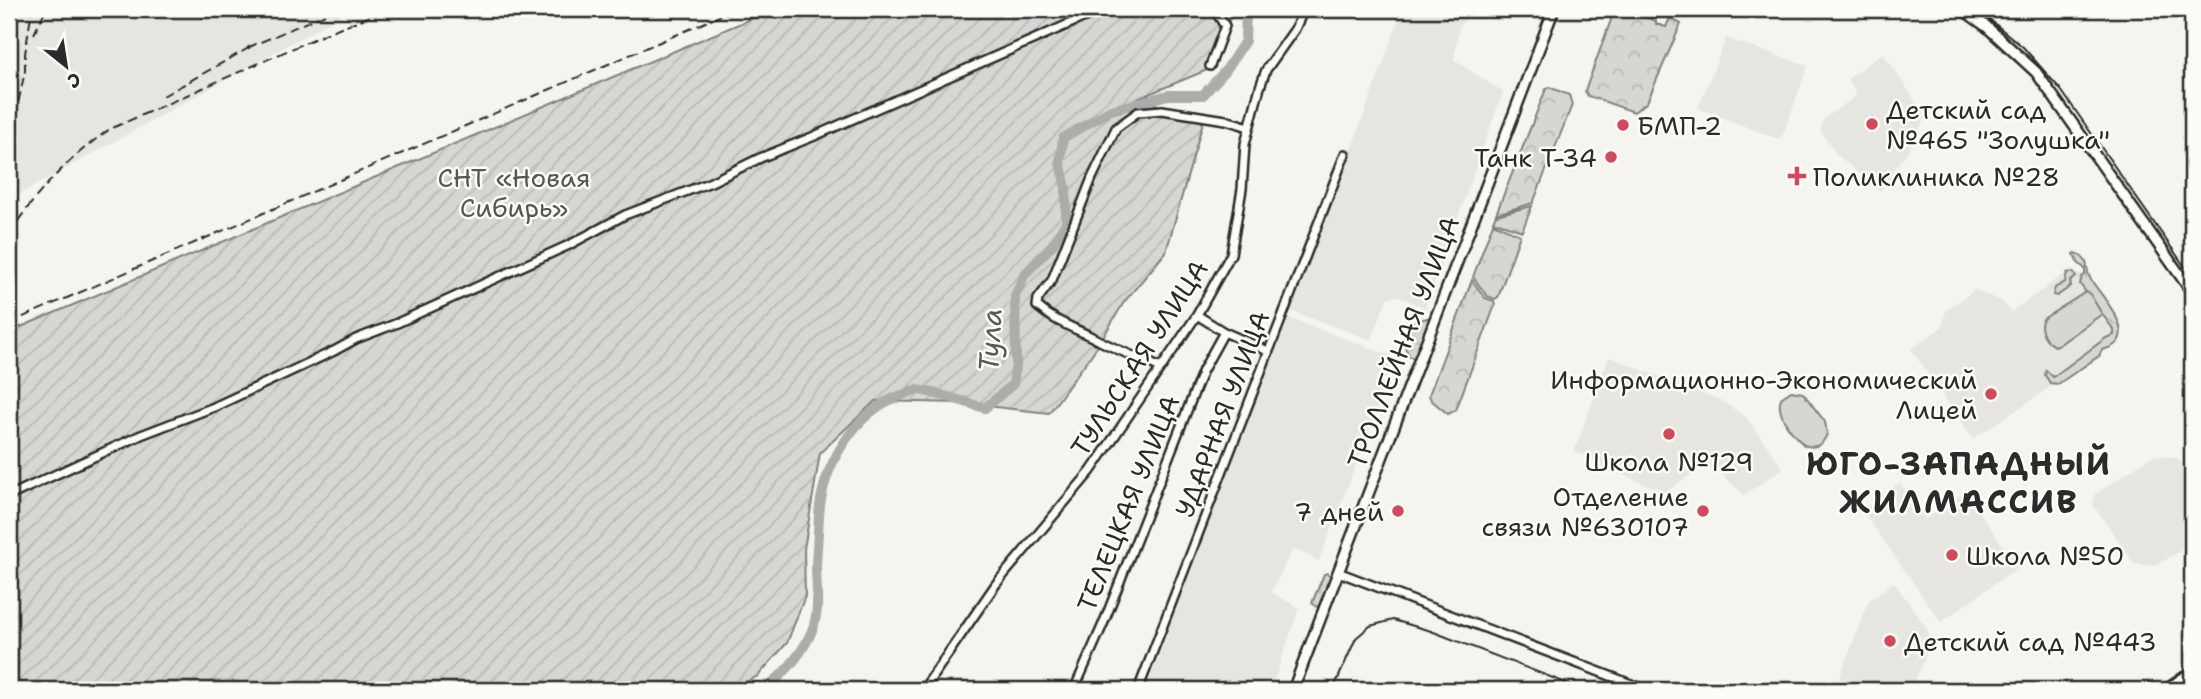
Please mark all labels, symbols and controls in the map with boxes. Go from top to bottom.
north arrow [32,32,102,102]
text: С [63,67,86,94]
place label: Детский сад №465 "Золушка" [1886,92,2110,157]
place label: БМП-2 [1637,108,1722,143]
marker: Детский сад №465 "Золушка" [1864,116,1880,132]
marker: БМП-2 [1615,117,1631,133]
place label: Танк Т-34 [1474,140,1597,175]
marker: Танк Т-34 [1603,149,1619,165]
place label: Поликлиника №28 [1813,159,2060,194]
park label: СНТ «Новая Сибирь» [437,160,591,225]
marker: Поликлиника №28 [1787,166,1807,186]
street label: ТРОЛЛЕЙНАЯ УЛИЦА [1339,211,1467,473]
street label: ТУЛЬСКАЯ УЛИЦА [1062,253,1216,463]
street label: УДАРНАЯ УЛИЦА [1167,306,1277,522]
water label: Тула [969,307,1011,373]
place label: Информационно-Экономический Лицей [1550,362,1977,427]
marker: Информационно-Экономический Лицей [1983,386,1999,402]
street label: ТЕЛЕЦКАЯ УЛИЦА [1069,390,1187,616]
marker: Школа №129 [1661,426,1677,442]
district label: ЮГО-ЗАПАДНЫЙ ЖИЛМАССИВ [1806,441,2112,524]
place label: Школа №129 [1584,444,1754,479]
place label: Отделение связи №630107 [1481,479,1689,544]
place label: 7 дней [1294,494,1384,529]
marker: 7 дней [1390,503,1406,519]
marker: Отделение связи №630107 [1695,503,1711,519]
place label: Школа №50 [1966,538,2124,573]
marker: Школа №50 [1944,547,1960,563]
place label: Детский сад №443 [1904,624,2157,659]
marker: Детский сад №443 [1882,633,1898,649]

